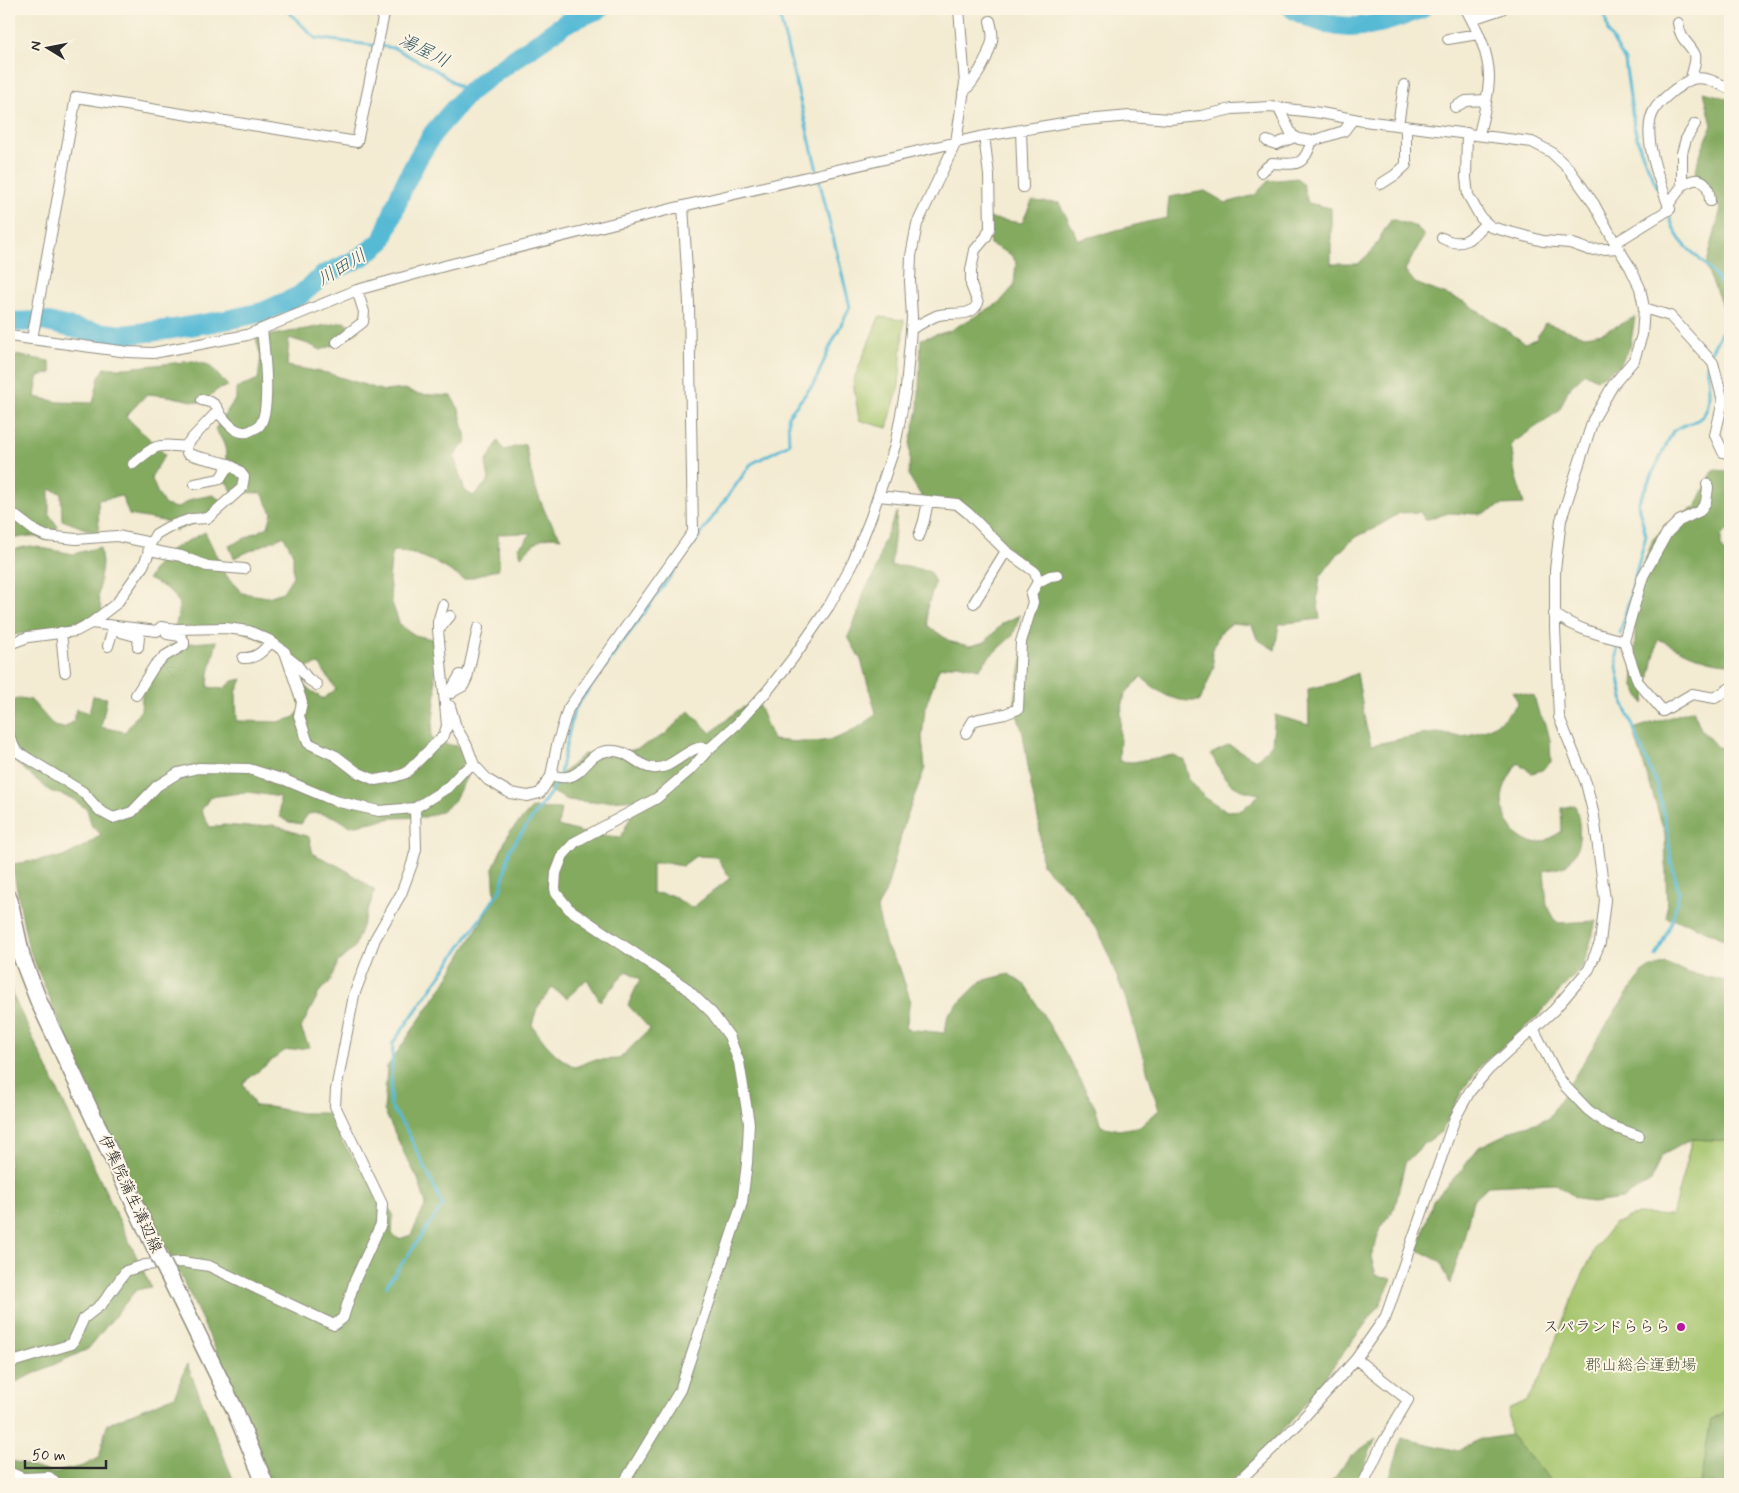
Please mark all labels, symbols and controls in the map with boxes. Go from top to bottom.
north arrow [22,22,72,72]
water label: 湯屋川 [394,28,454,74]
text: N [27,40,46,52]
water label: 川田川 [313,244,371,292]
street label: 伊集院蒲生溝辺線 [93,1132,167,1256]
place label: スパランドららら [1543,1317,1671,1338]
marker: スパランドららら [1675,1321,1687,1333]
park label: 郡山総合運動場 [1585,1355,1697,1376]
scale bar [25,1438,106,1470]
text: 50 m [32,1446,66,1466]

